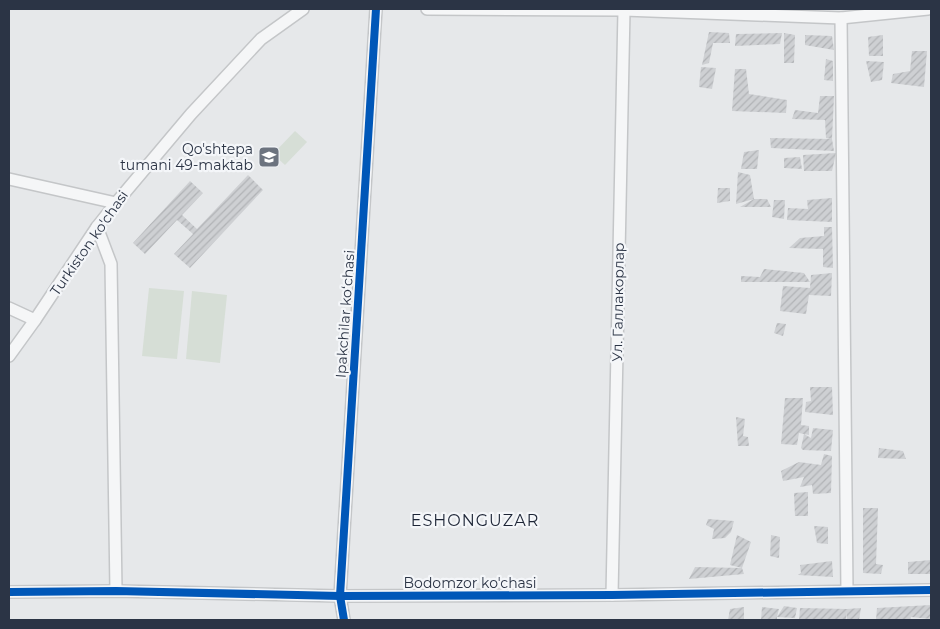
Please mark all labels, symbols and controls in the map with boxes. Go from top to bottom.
place label: Qo'shtepa tumani 49-maktab [120,140,253,174]
school or university icon: Qo'shtepa tumani 49-maktab [257,145,281,169]
street label: Turkiston ko'chasi [46,187,132,299]
street label: Ул. Галлакорлар [608,242,628,362]
street label: Ipakchilar koʻchasi [332,249,358,379]
district label: ESHONGUZAR [411,511,539,530]
street label: Bodomzor ko'chasi [404,574,536,592]

